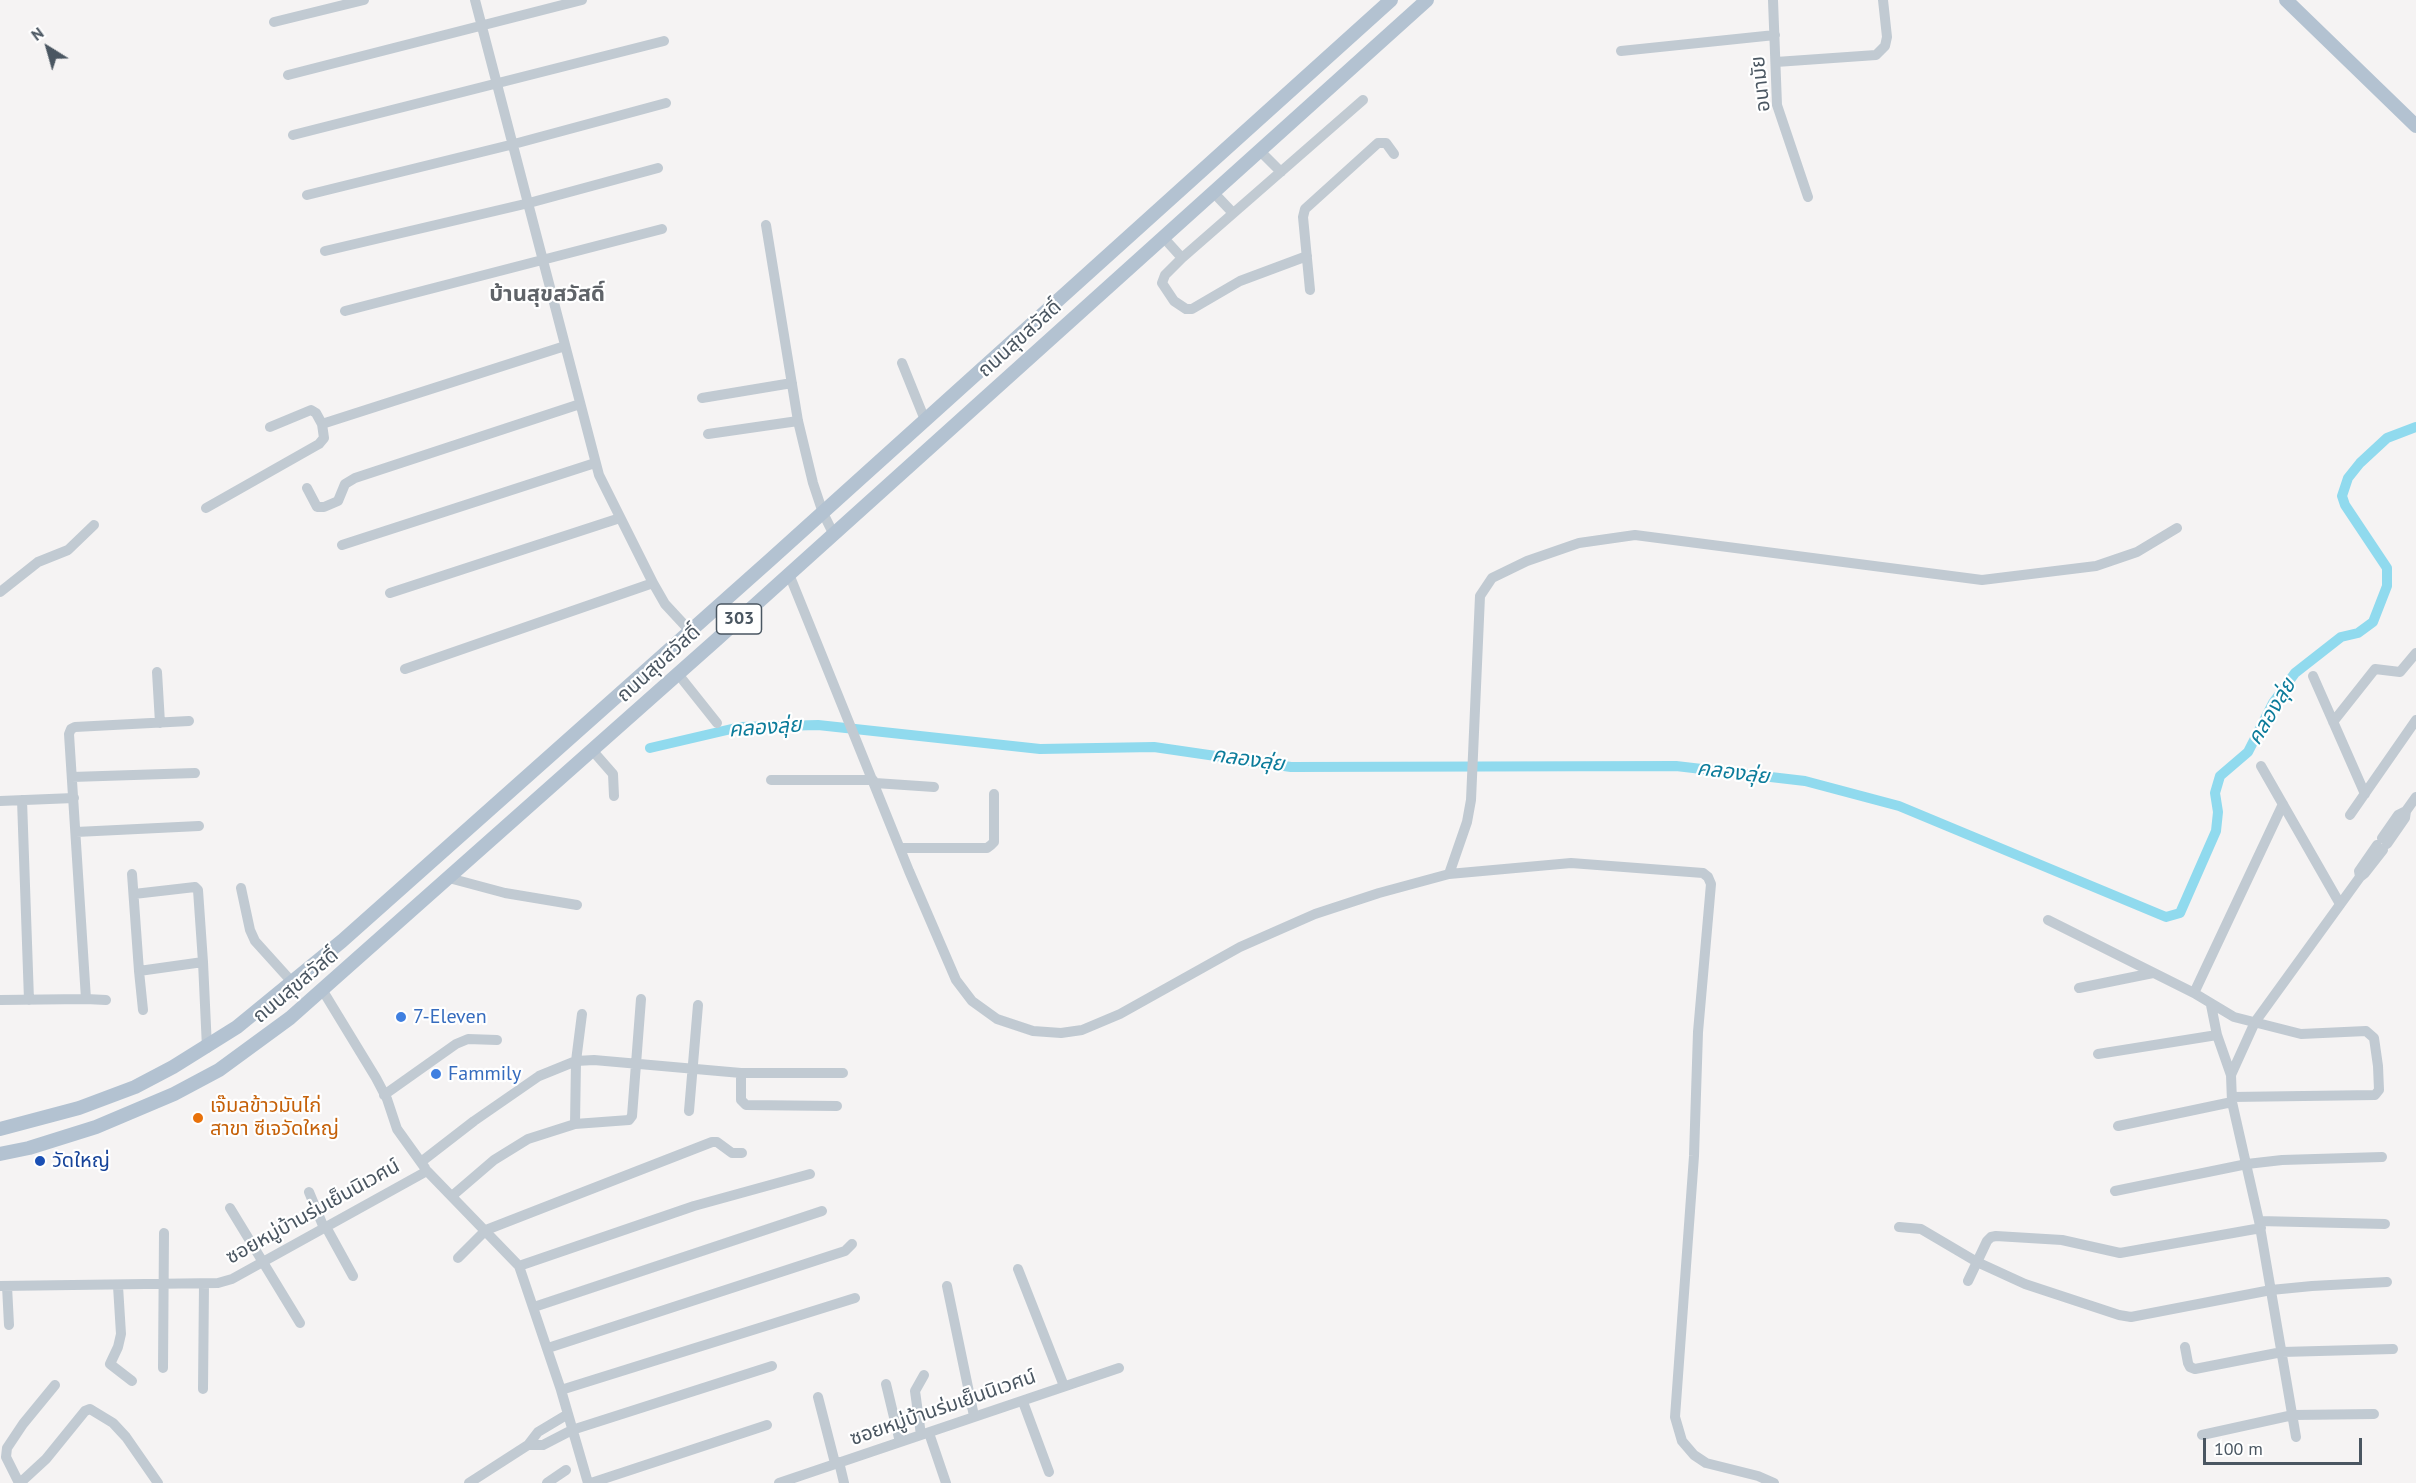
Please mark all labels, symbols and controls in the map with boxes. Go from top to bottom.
north arrow [18,18,78,78]
text: N [27,22,47,45]
street label: อนามัย [1746,55,1776,113]
district label: บ้านสุขสวัสดิ์ [489,282,605,308]
street label: ถนนสุขสวัสดิ์ [973,295,1067,383]
road number: 303 [716,604,762,634]
street label: ถนนสุขสวัสดิ์ [612,620,706,708]
water label: คลองลุ่ย [2242,674,2302,750]
water label: คลองลุ่ย [728,713,802,743]
water label: คลองลุ่ย [1210,742,1286,778]
water label: คลองลุ่ย [1695,756,1771,790]
street label: ถนนสุขสวัสดิ์ [248,943,344,1029]
place label: 7-Eleven [413,1005,487,1029]
marker: 7-Eleven [394,1010,408,1024]
place label: Fammily [448,1062,521,1086]
marker: Fammily [429,1067,443,1081]
place label: เจ๊มลข้าวมันไก่ สาขา ซีเจวัดใหญ่ [210,1094,339,1141]
marker: เจ๊มลข้าวมันไก่ สาขา ซีเจวัดใหญ่ [191,1111,205,1125]
place label: วัดใหญ่ [52,1149,110,1173]
marker: วัดใหญ่ [33,1154,47,1168]
street label: ซอยหมู่บ้านร่มเย็นนิเวศน์ [222,1154,404,1270]
street label: ซอยหมู่บ้านร่มเย็นนิเวศน์ [847,1365,1039,1451]
scale bar [2206,1426,2365,1464]
text: 100 m [2214,1437,2263,1460]

